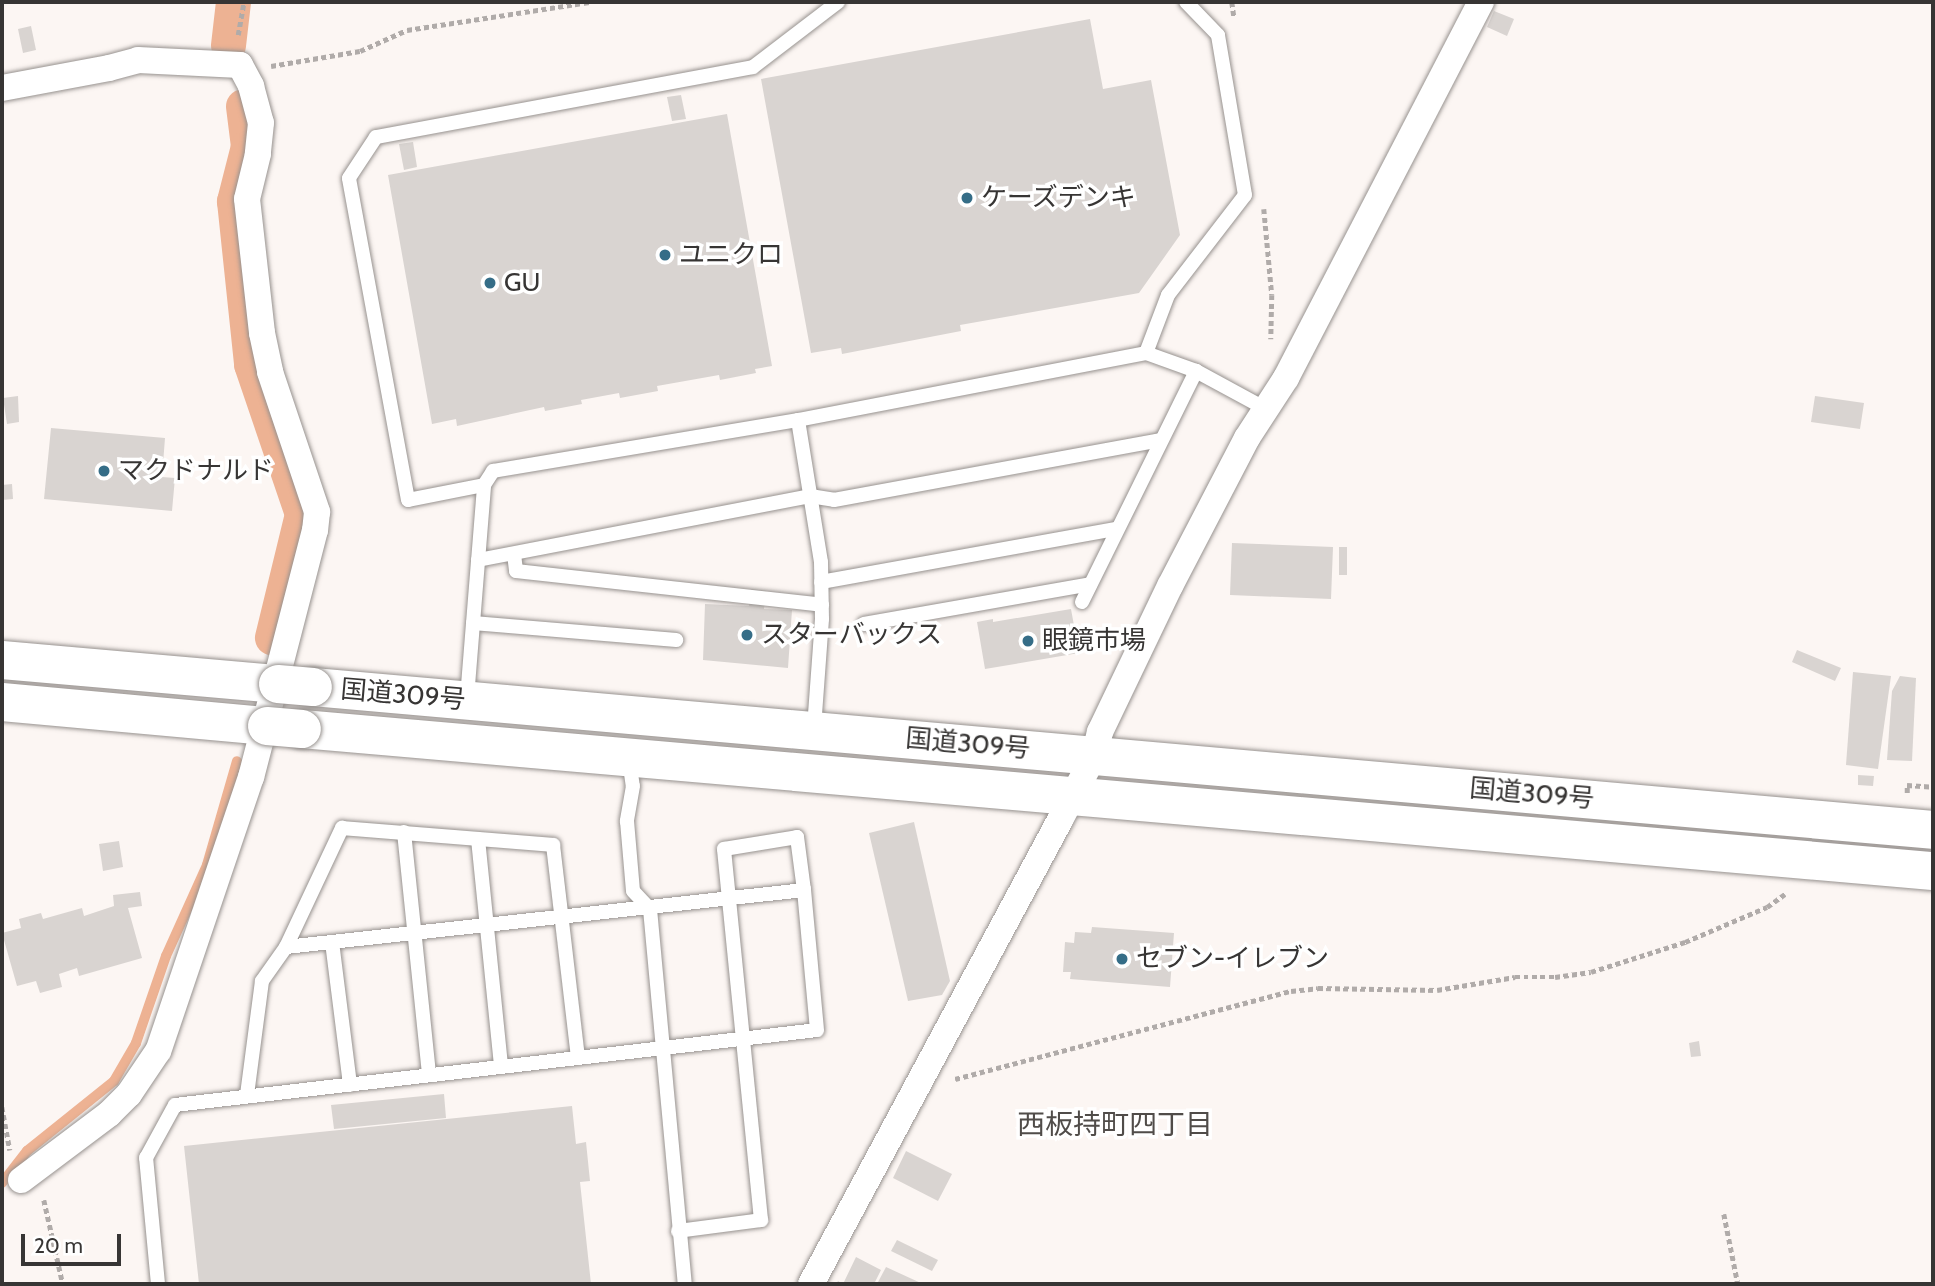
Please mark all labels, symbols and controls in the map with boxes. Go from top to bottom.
place label: ケーズデンキ [981,182,1137,214]
marker: ケーズデンキ [959,190,975,206]
place label: ユニクロ [679,239,783,271]
marker: ユニクロ [657,247,673,263]
place label: GU [504,267,540,299]
marker: GU [482,275,498,291]
place label: マクドナルド [118,455,274,487]
marker: マクドナルド [96,463,112,479]
place label: スターバックス [761,619,943,651]
place label: 眼鏡市場 [1042,625,1146,657]
marker: スターバックス [739,627,755,643]
marker: 眼鏡市場 [1020,633,1036,649]
street label: 国道309号 [339,674,467,716]
street label: 国道309号 [904,723,1032,765]
street label: 国道309号 [1468,773,1596,815]
place label: セブン-イレブン [1136,943,1329,975]
marker: セブン-イレブン [1114,951,1130,967]
district label: 西板持町四丁目 [1017,1107,1213,1141]
scale bar [24,1220,124,1264]
text: 20 m [34,1233,83,1258]

